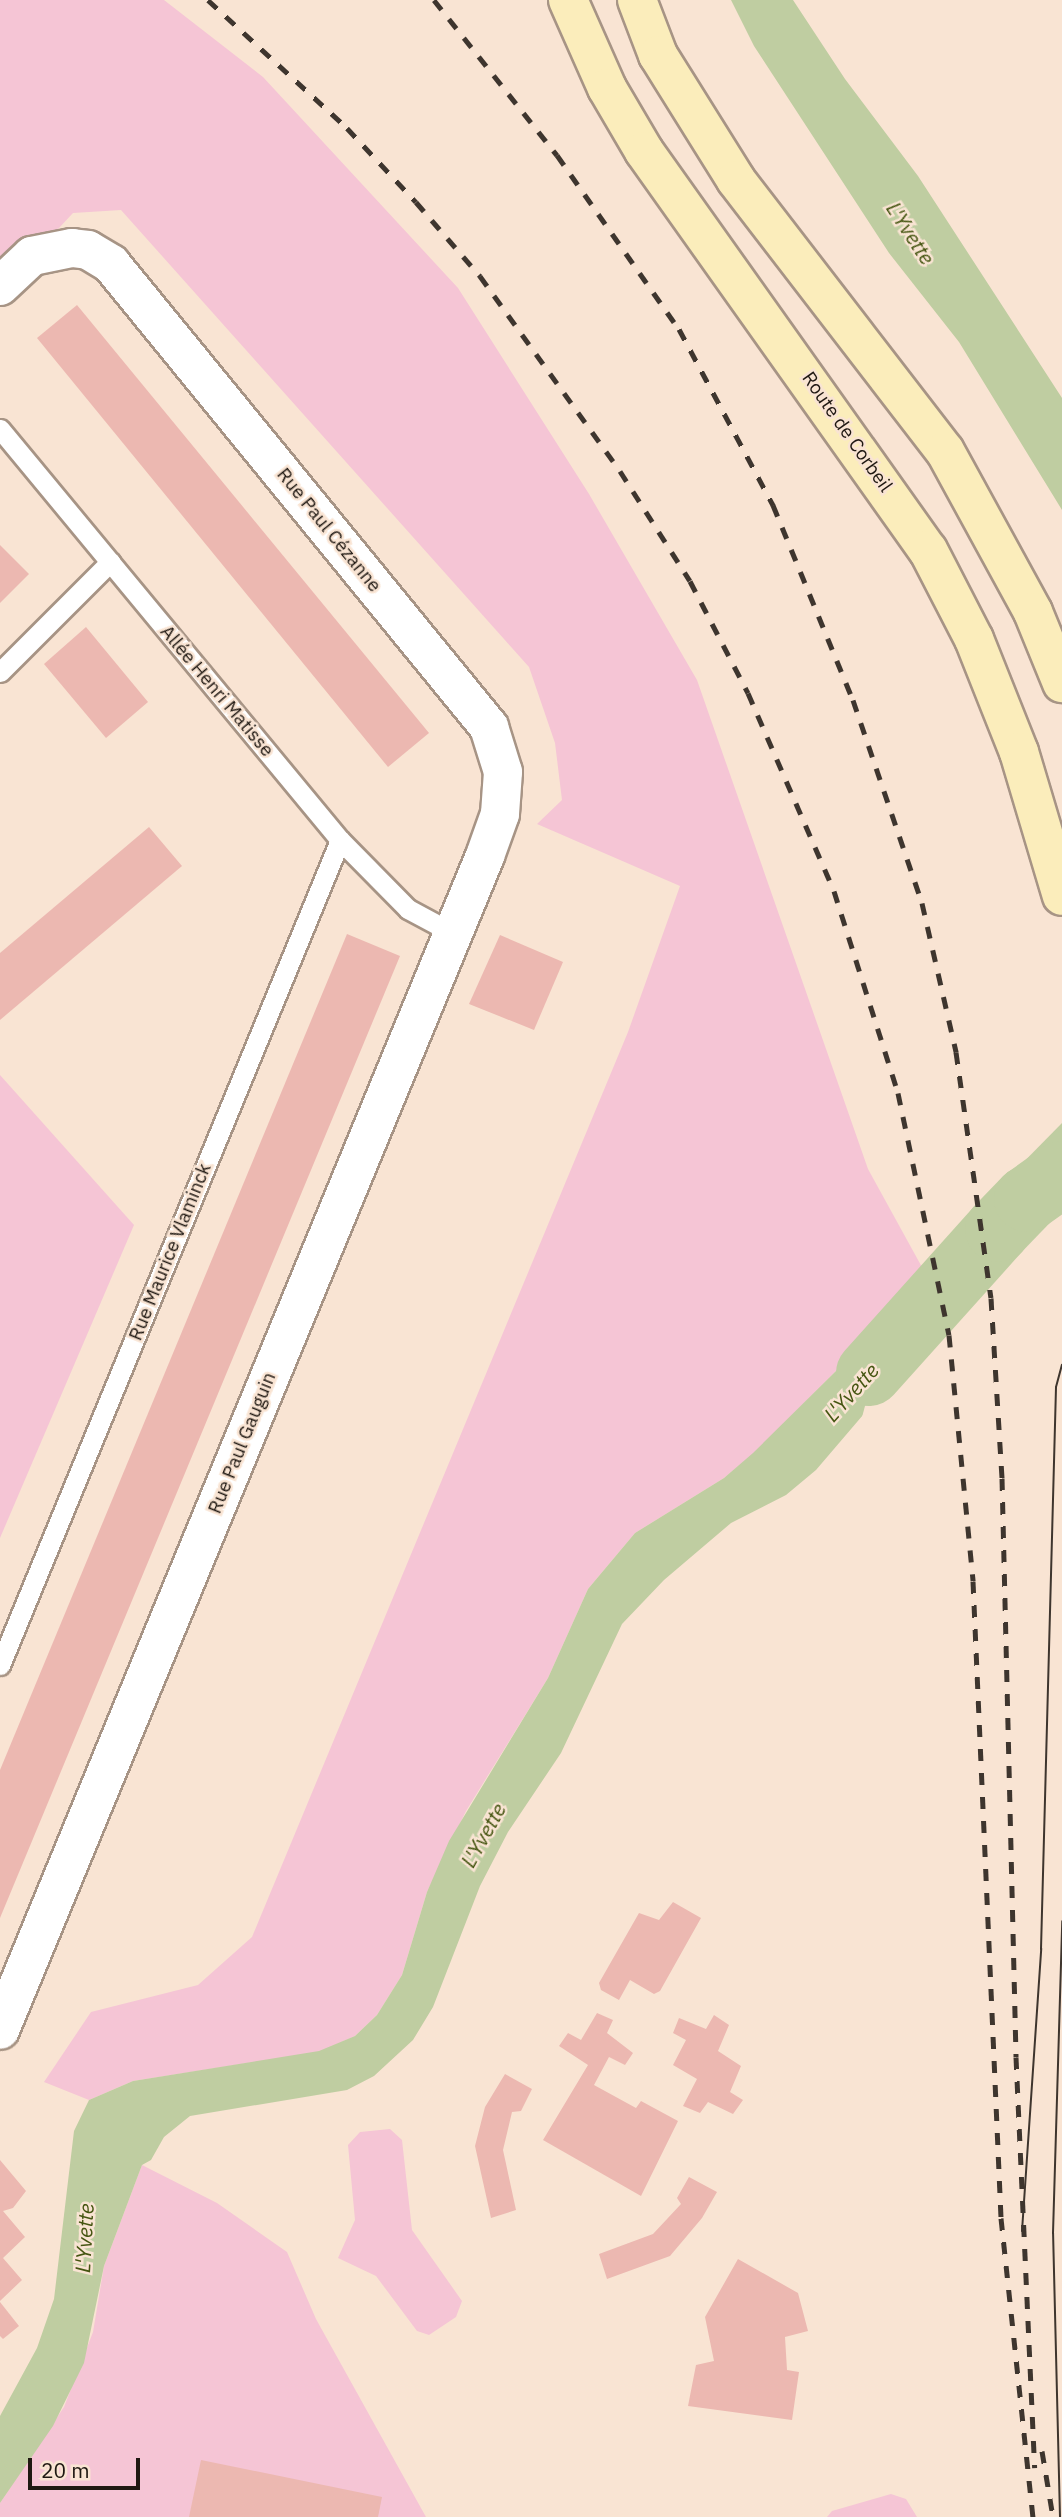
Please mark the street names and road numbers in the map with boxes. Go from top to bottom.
street label: Route de Corbeil [797,367,897,497]
street label: Rue Paul Cézanne [272,463,386,597]
street label: Allée Henri Matisse [155,621,279,761]
street label: Rue Maurice Vlaminck [124,1160,216,1344]
street label: Rue Paul Gauguin [203,1369,281,1517]

